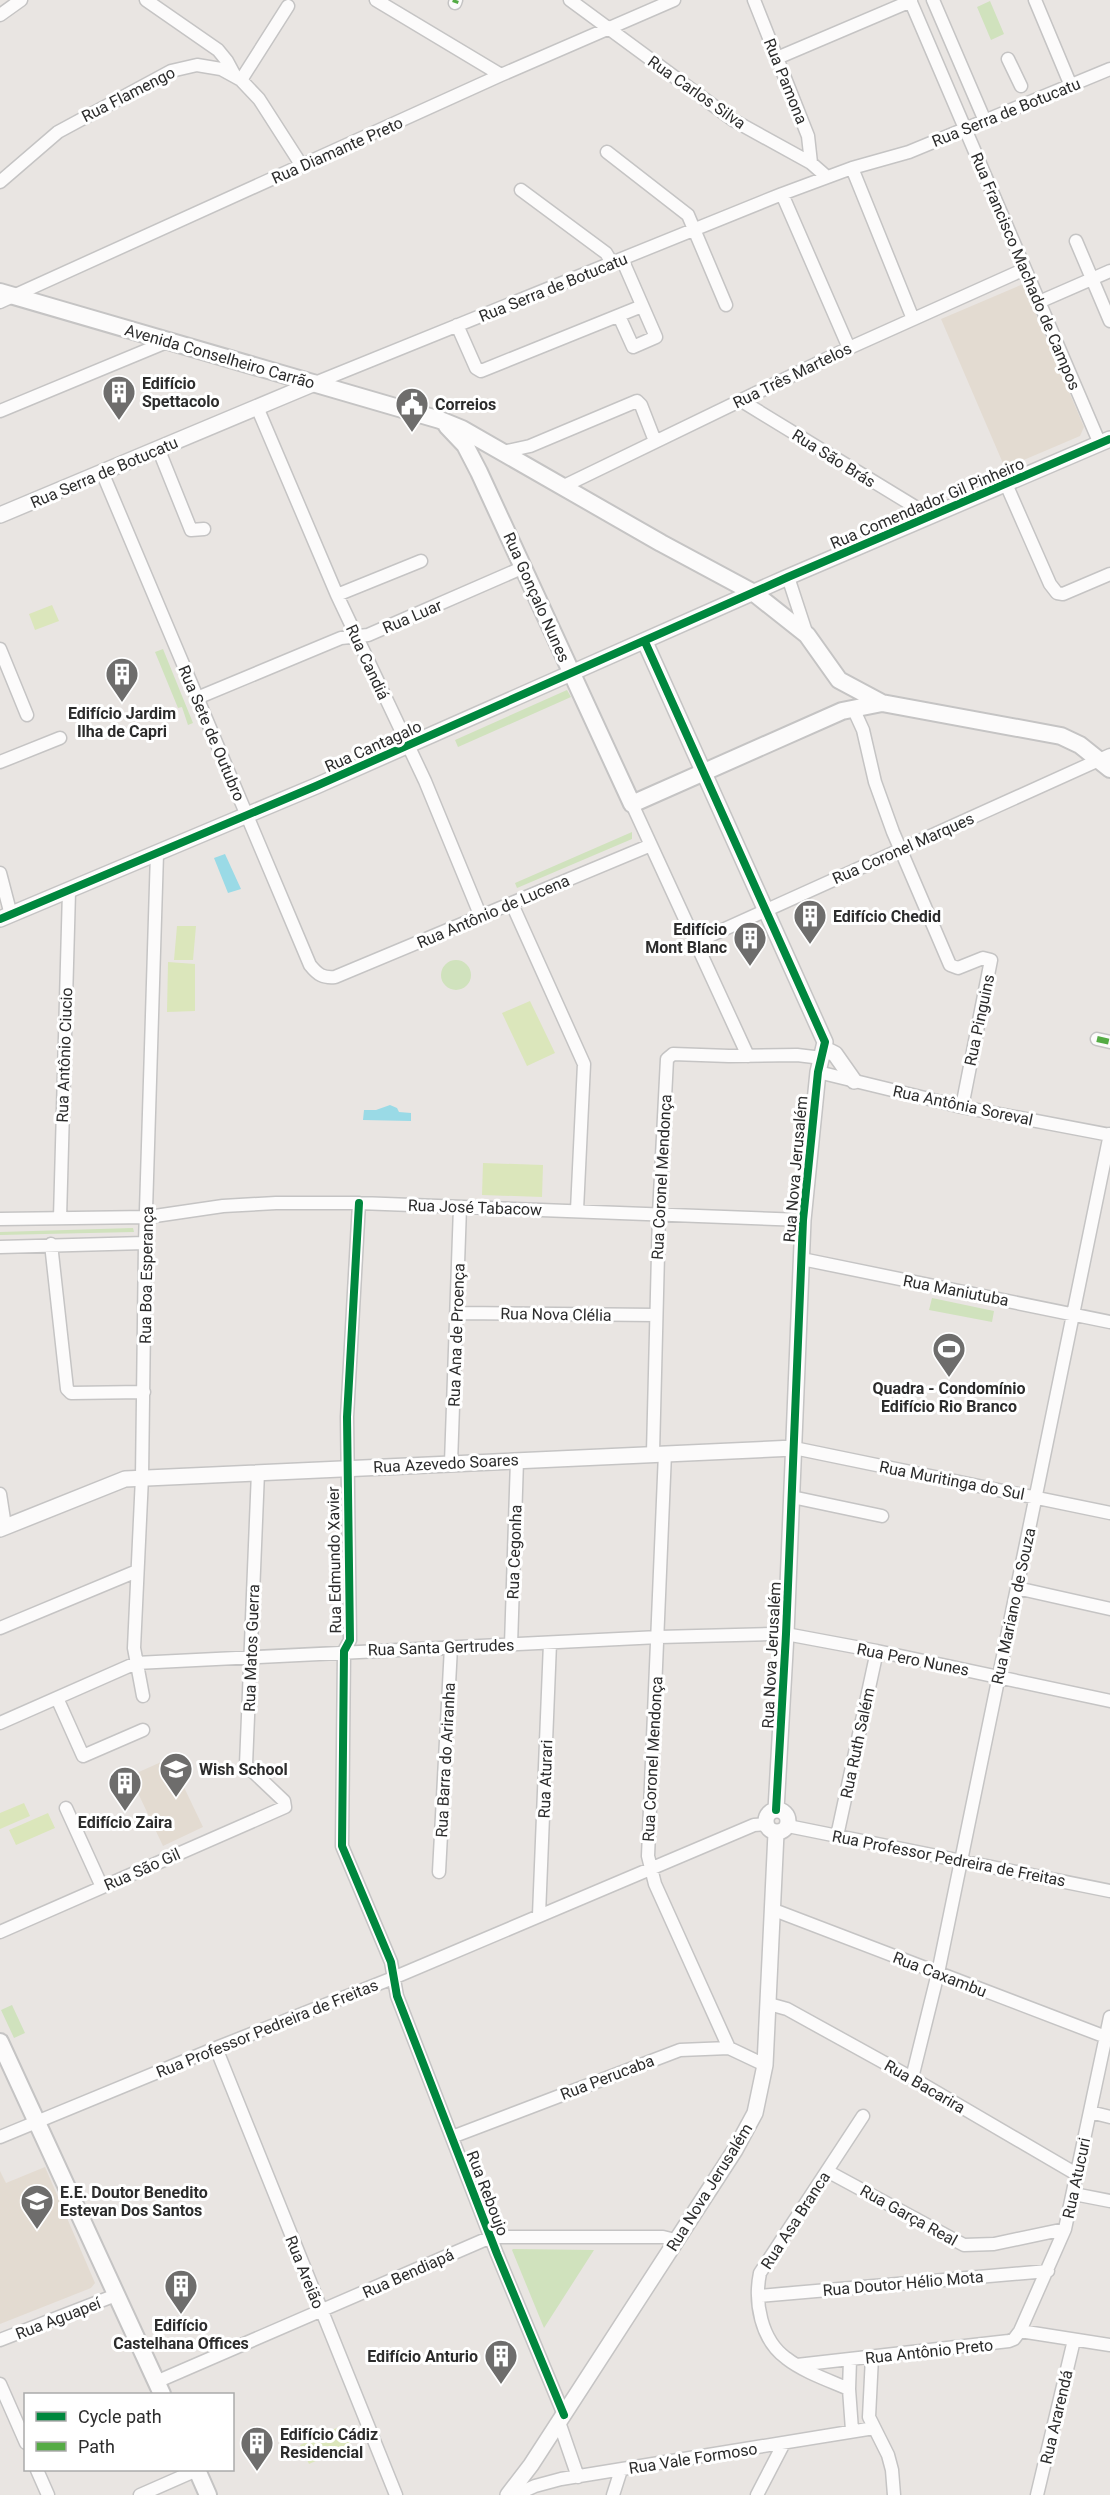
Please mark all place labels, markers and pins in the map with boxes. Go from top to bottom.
building icon: Edifício Spettacolo [101,374,137,421]
place label: Edifício Spettacolo [142,374,220,411]
public building icon: Correios [394,386,430,433]
place label: Correios [435,395,496,414]
building icon: Edifício Jardim Ilha de Capri [104,656,140,703]
place label: Edifício Jardim Ilha de Capri [68,704,176,741]
building icon: Edifício Chedid [792,898,828,945]
place label: Edifício Chedid [833,907,941,926]
place label: Edifício Mont Blanc [645,920,727,957]
building icon: Edifício Mont Blanc [732,920,768,967]
sports icon: Quadra - Condomínio Edifício Rio Branco [931,1331,967,1378]
place label: Quadra - Condomínio Edifício Rio Branco [873,1379,1025,1416]
school or university icon: Wish School [158,1751,194,1798]
place label: Wish School [199,1760,288,1779]
building icon: Edifício Zaira [107,1765,143,1812]
place label: Edifício Zaira [78,1813,173,1832]
school or university icon: E.E. Doutor Benedito Estevan Dos Santos [19,2183,55,2230]
place label: E.E. Doutor Benedito Estevan Dos Santos [60,2183,208,2220]
building icon: Edifício Castelhana Offices [163,2268,199,2315]
place label: Edifício Castelhana Offices [113,2316,249,2353]
building icon: Edifício Anturio [483,2338,519,2385]
place label: Edifício Anturio [367,2347,478,2366]
building icon: Edifício Cádiz Residencial [239,2425,275,2472]
place label: Edifício Cádiz Residencial [280,2425,378,2462]

